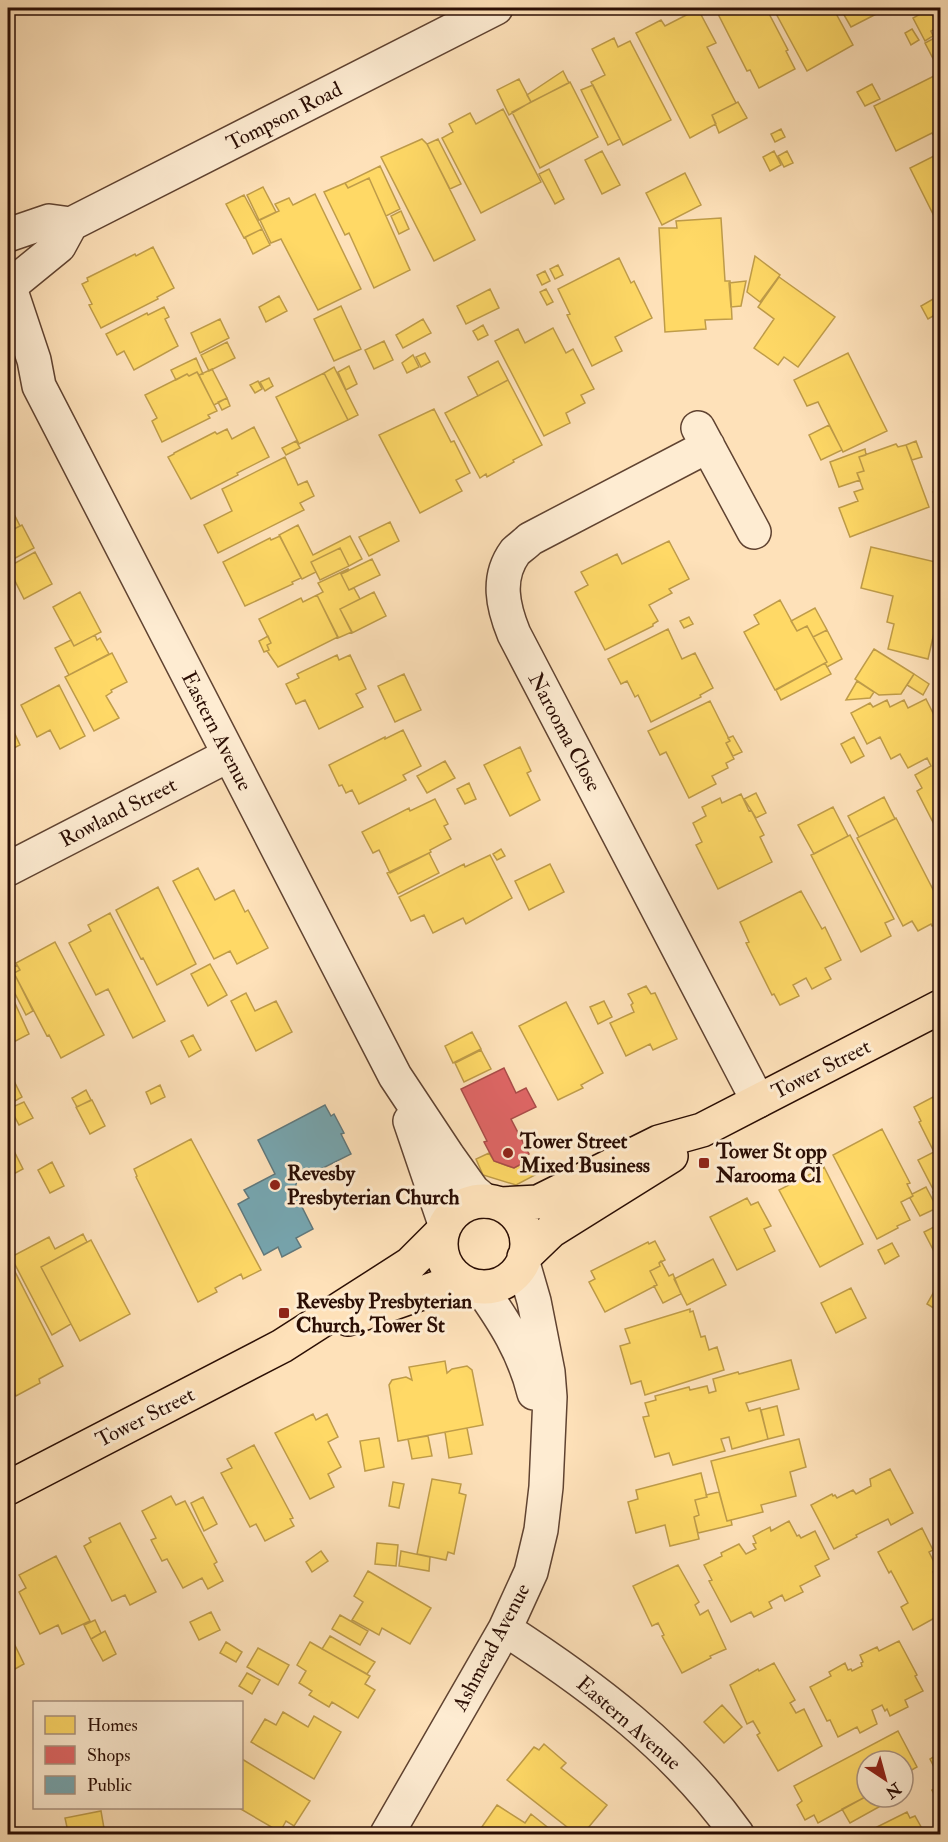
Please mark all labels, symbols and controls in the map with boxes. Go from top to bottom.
street label: Tompson Road [222,75,347,157]
street label: Eastern Avenue [175,667,258,796]
street label: Narooma Close [522,668,607,797]
street label: Rowland Street [55,771,181,853]
street label: Tower Street [767,1033,875,1106]
place label: Tower Street Mixed Business [519,1128,650,1179]
place label: Tower St opp Narooma Cl [715,1138,827,1189]
marker: Tower Street Mixed Business [501,1146,515,1160]
marker: Tower St opp Narooma Cl [697,1156,711,1170]
place label: Revesby Presbyterian Church [287,1160,459,1211]
marker: Revesby Presbyterian Church [268,1178,282,1192]
place label: Revesby Presbyterian Church, Tower St [296,1288,472,1339]
marker: Revesby Presbyterian Church, Tower St [277,1306,291,1320]
street label: Tower Street [91,1381,199,1454]
street label: Ashmead Avenue [446,1579,536,1717]
street label: Eastern Avenue [571,1670,687,1776]
legend [33,1701,243,1809]
text: Homes [87,1714,138,1737]
text: Shops [87,1744,130,1767]
north arrow [855,1749,915,1809]
text: Public [87,1774,132,1797]
text: N [881,1777,906,1803]

